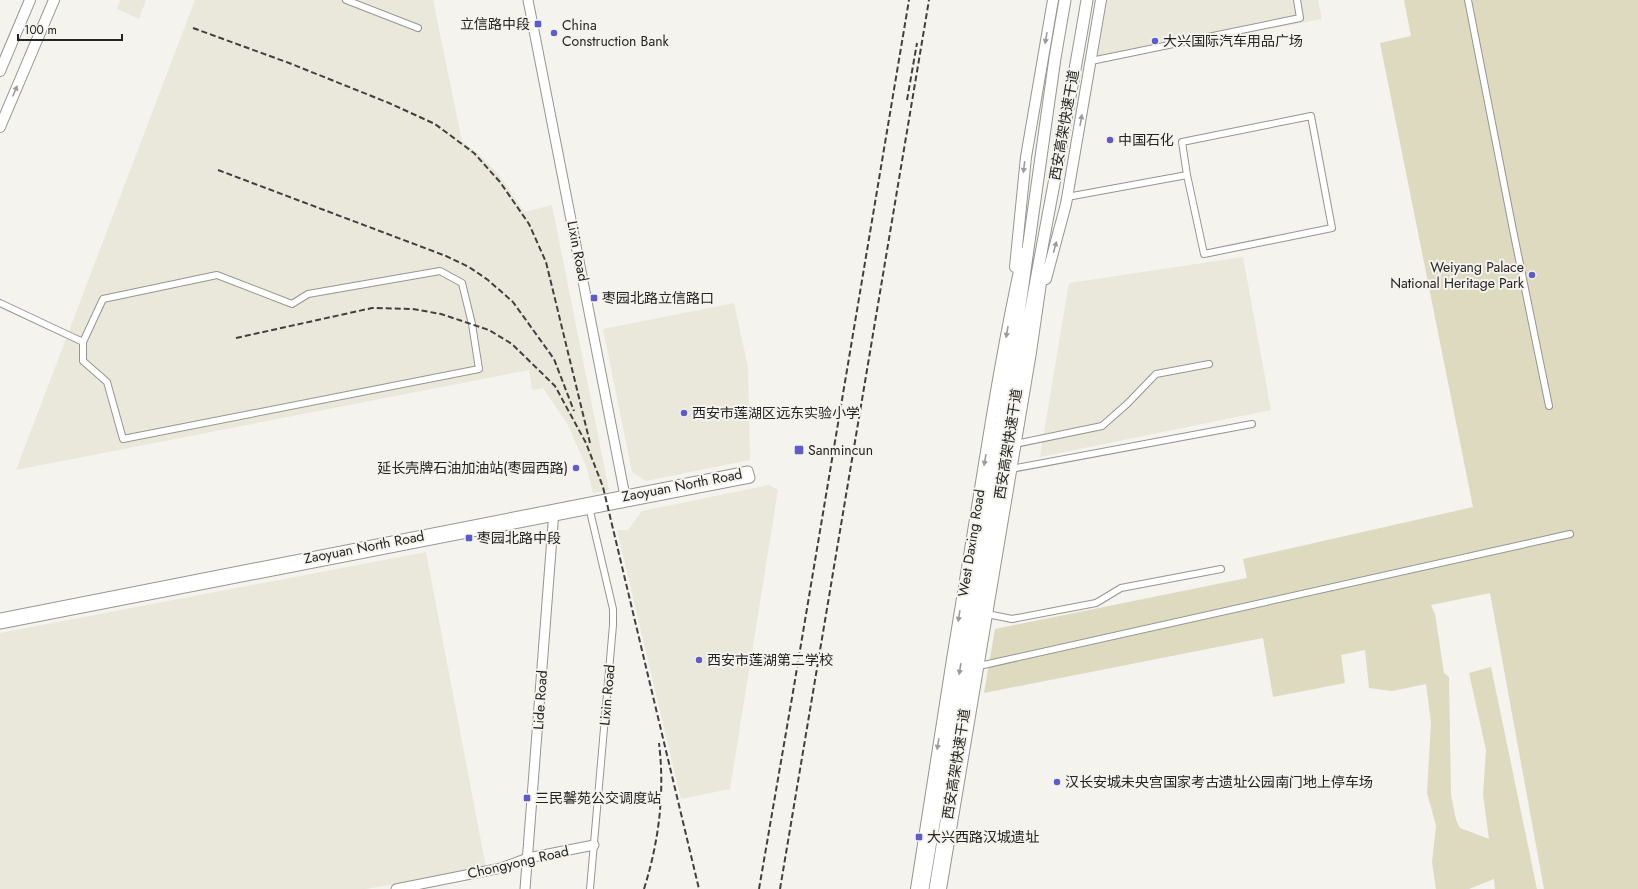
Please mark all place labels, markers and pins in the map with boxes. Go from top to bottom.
place label: 立信路中段 [460,14,530,34]
place label: China Construction Bank [562,15,670,51]
marker: 立信路中段 [533,19,543,29]
marker: China Construction Bank [549,28,559,38]
place label: 大兴国际汽车用品广场 [1163,31,1303,51]
marker: 大兴国际汽车用品广场 [1150,36,1160,46]
place label: 中国石化 [1118,130,1174,150]
marker: 中国石化 [1105,135,1115,145]
place label: Weiyang Palace National Heritage Park [1390,257,1525,293]
marker: Weiyang Palace National Heritage Park [1527,270,1537,280]
place label: 枣园北路立信路口 [602,288,714,308]
marker: 枣园北路立信路口 [589,293,599,303]
place label: 西安市莲湖区远东实验小学 [692,403,860,423]
marker: 西安市莲湖区远东实验小学 [679,408,689,418]
place label: Sanmincun [808,440,873,460]
marker: Sanmincun [793,444,805,456]
place label: 延长壳牌石油加油站(枣园西路) [377,458,568,478]
marker: 延长壳牌石油加油站(枣园西路) [571,463,581,473]
place label: 枣园北路中段 [477,528,561,548]
marker: 枣园北路中段 [464,533,474,543]
place label: 西安市莲湖第二学校 [707,650,833,670]
marker: 西安市莲湖第二学校 [694,655,704,665]
place label: 汉长安城未央宫国家考古遗址公园南门地上停车场 [1065,772,1373,792]
marker: 汉长安城未央宫国家考古遗址公园南门地上停车场 [1052,777,1062,787]
place label: 三民馨苑公交调度站 [535,788,661,808]
marker: 三民馨苑公交调度站 [522,793,532,803]
place label: 大兴西路汉城遗址 [927,827,1039,847]
marker: 大兴西路汉城遗址 [914,832,924,842]

